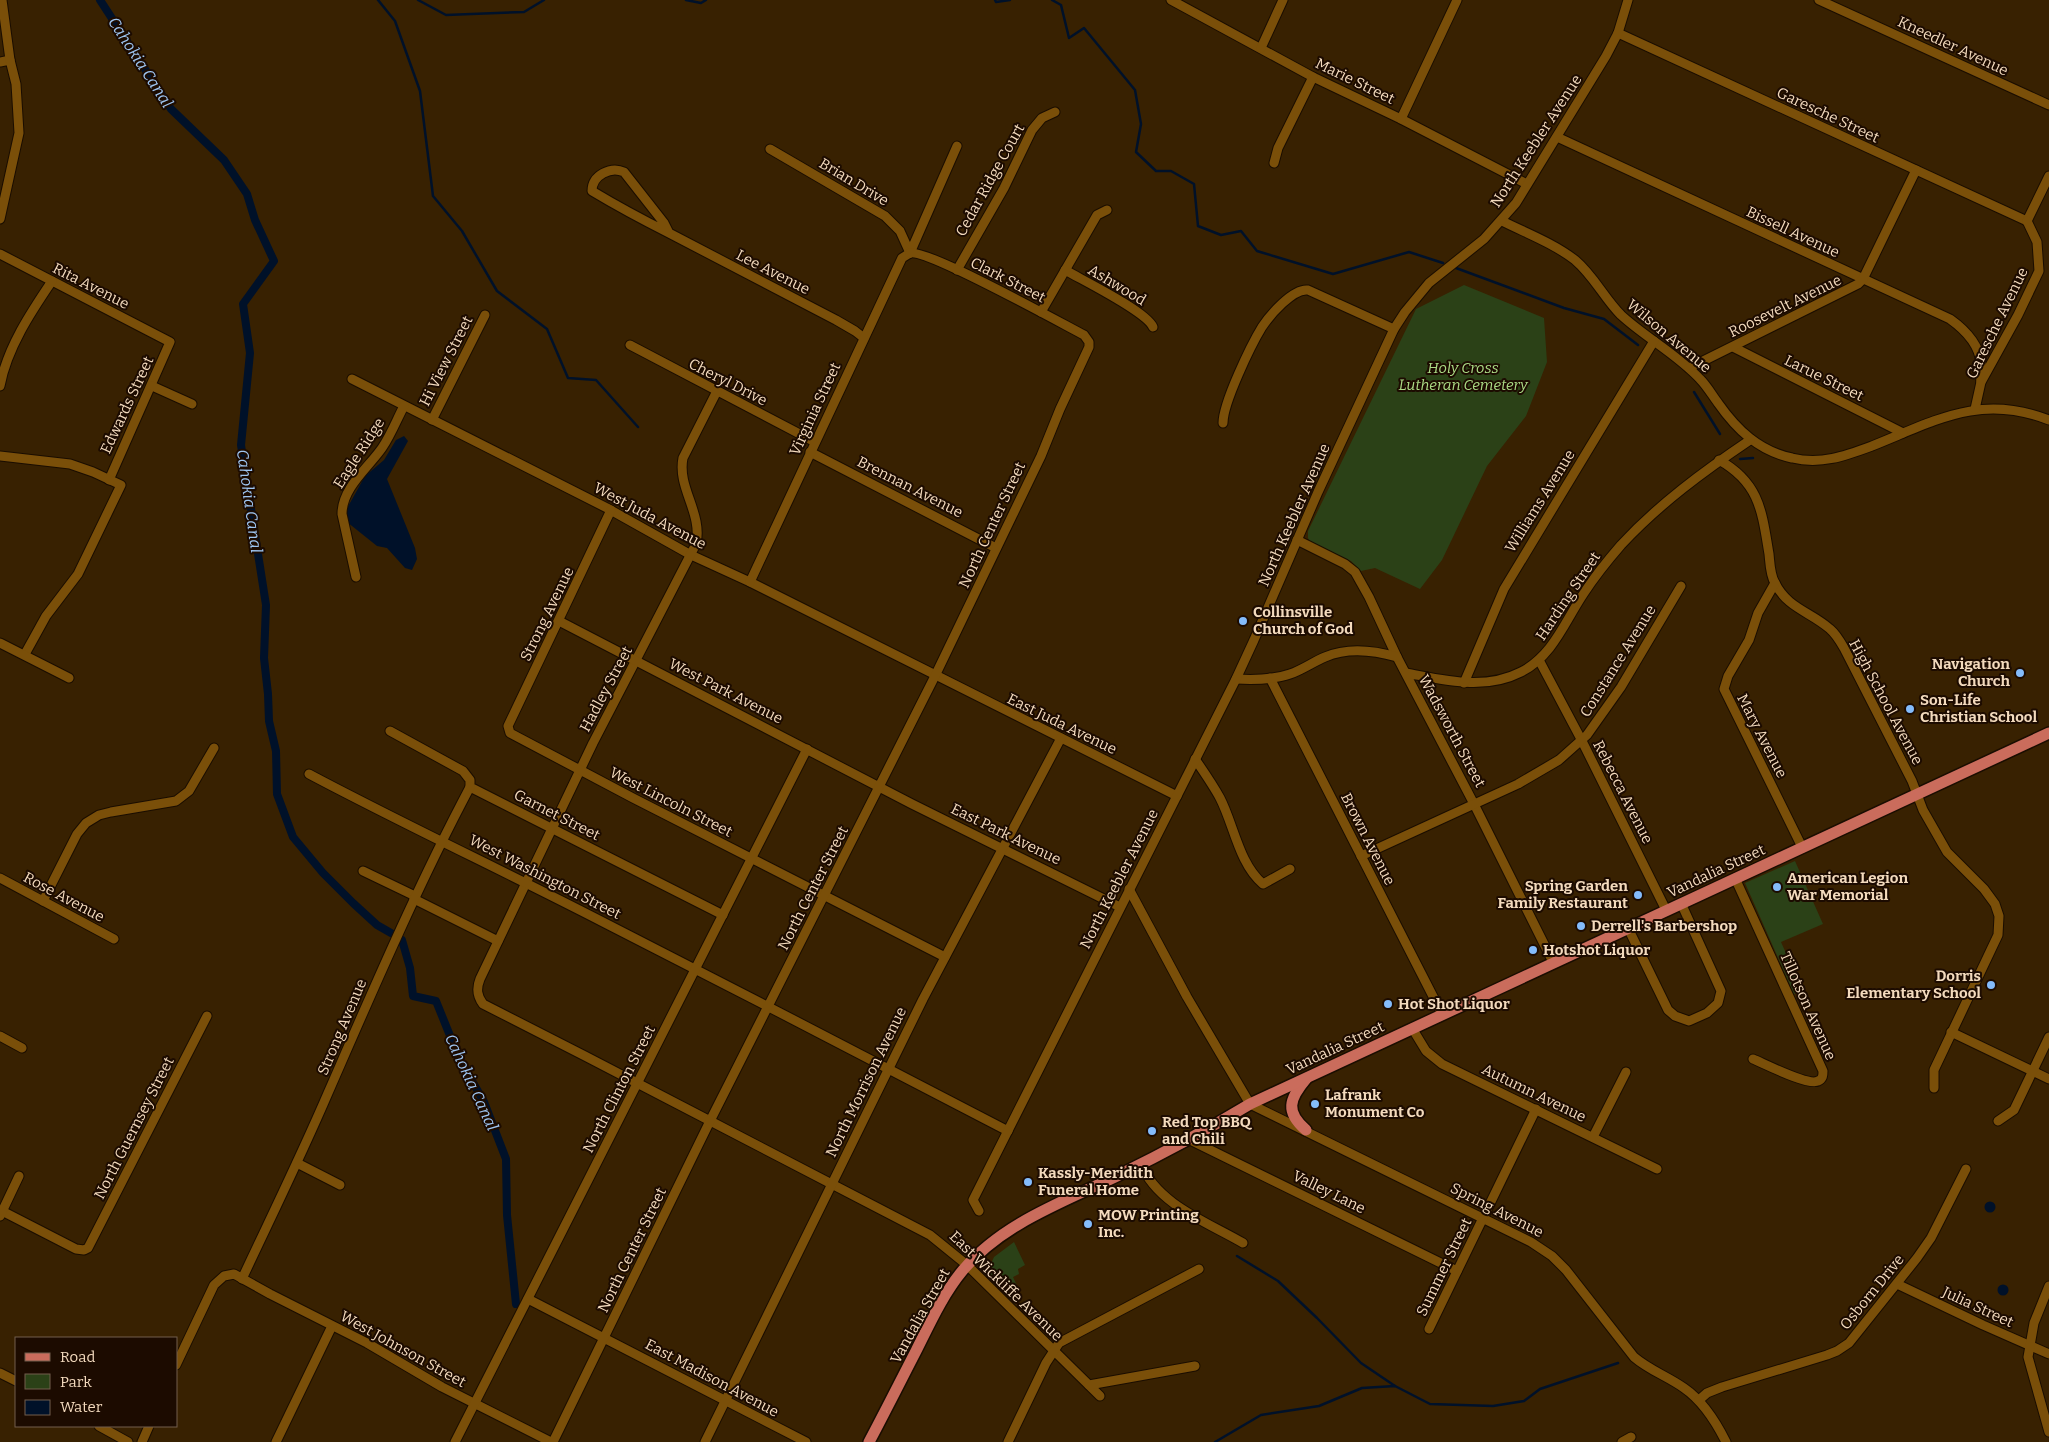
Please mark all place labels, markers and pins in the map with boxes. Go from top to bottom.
place label: Collinsville Church of God [1253,603,1353,638]
marker: Collinsville Church of God [1237,615,1249,627]
place label: Navigation Church [1932,655,2011,690]
marker: Navigation Church [2014,667,2026,679]
place label: Son-Life Christian School [1920,691,2038,726]
marker: Son-Life Christian School [1904,703,1916,715]
place label: American Legion War Memorial [1787,869,1909,904]
place label: Spring Garden Family Restaurant [1497,877,1628,912]
marker: American Legion War Memorial [1771,881,1783,893]
marker: Spring Garden Family Restaurant [1632,889,1644,901]
place label: Derrell's Barbershop [1591,917,1737,935]
marker: Derrell's Barbershop [1575,920,1587,932]
place label: Hotshot Liquor [1543,941,1650,959]
marker: Hotshot Liquor [1527,944,1539,956]
place label: Dorris Elementary School [1846,967,1981,1002]
marker: Dorris Elementary School [1985,979,1997,991]
place label: Hot Shot Liquor [1398,995,1510,1013]
marker: Hot Shot Liquor [1382,998,1394,1010]
place label: Lafrank Monument Co [1325,1086,1425,1121]
marker: Lafrank Monument Co [1309,1098,1321,1110]
place label: Red Top BBQ and Chili [1162,1113,1253,1148]
marker: Red Top BBQ and Chili [1146,1125,1158,1137]
place label: Kassly-Meridith Funeral Home [1038,1164,1153,1199]
marker: Kassly-Meridith Funeral Home [1022,1176,1034,1188]
place label: MOW Printing Inc. [1098,1206,1199,1241]
marker: MOW Printing Inc. [1082,1218,1094,1230]

